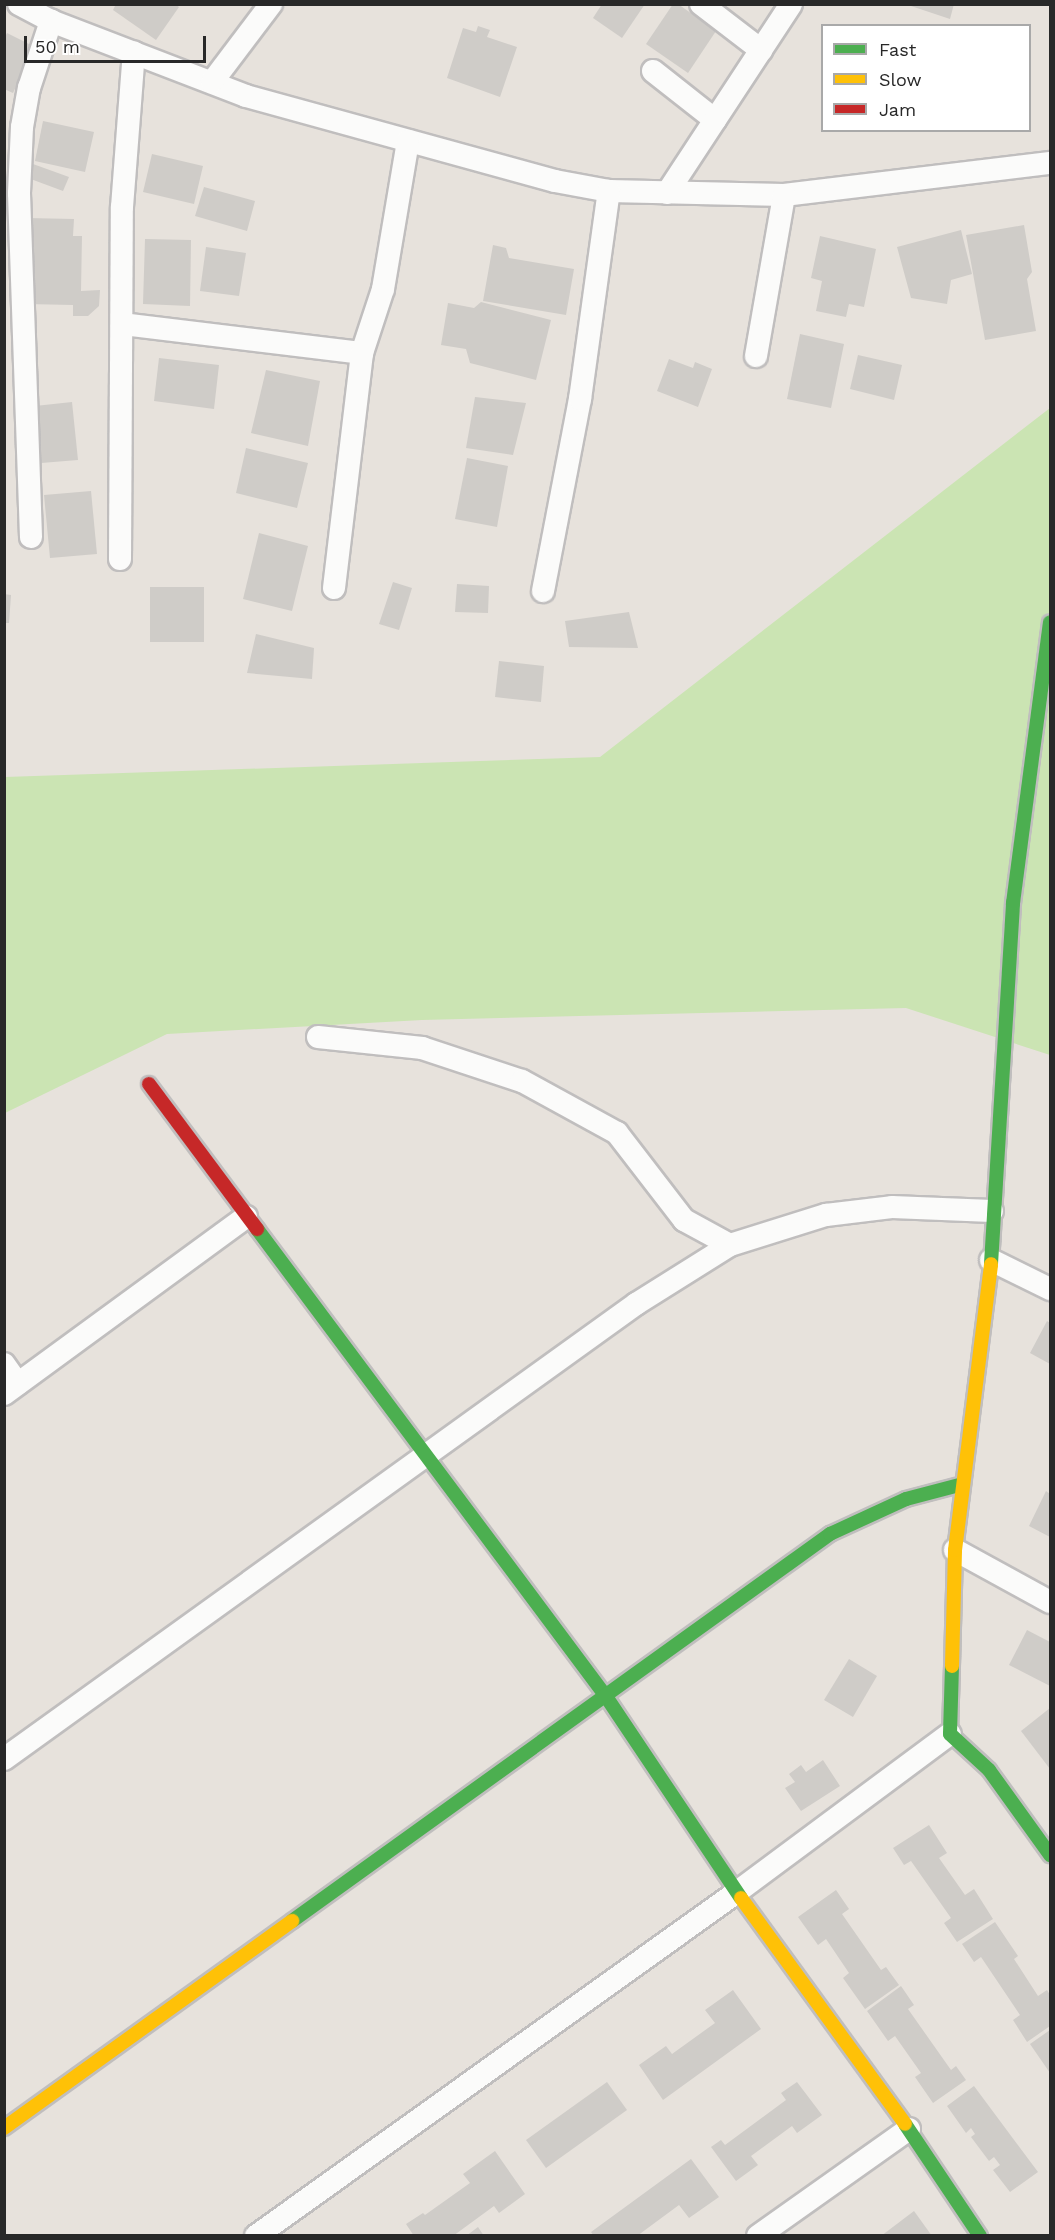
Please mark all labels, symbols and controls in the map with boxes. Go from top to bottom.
scale bar [27,24,208,62]
legend [821,24,1031,132]
text: 50 m [35,36,80,57]
text: Fast [879,39,916,60]
text: Slow [879,69,922,90]
text: Jam [879,99,916,120]

